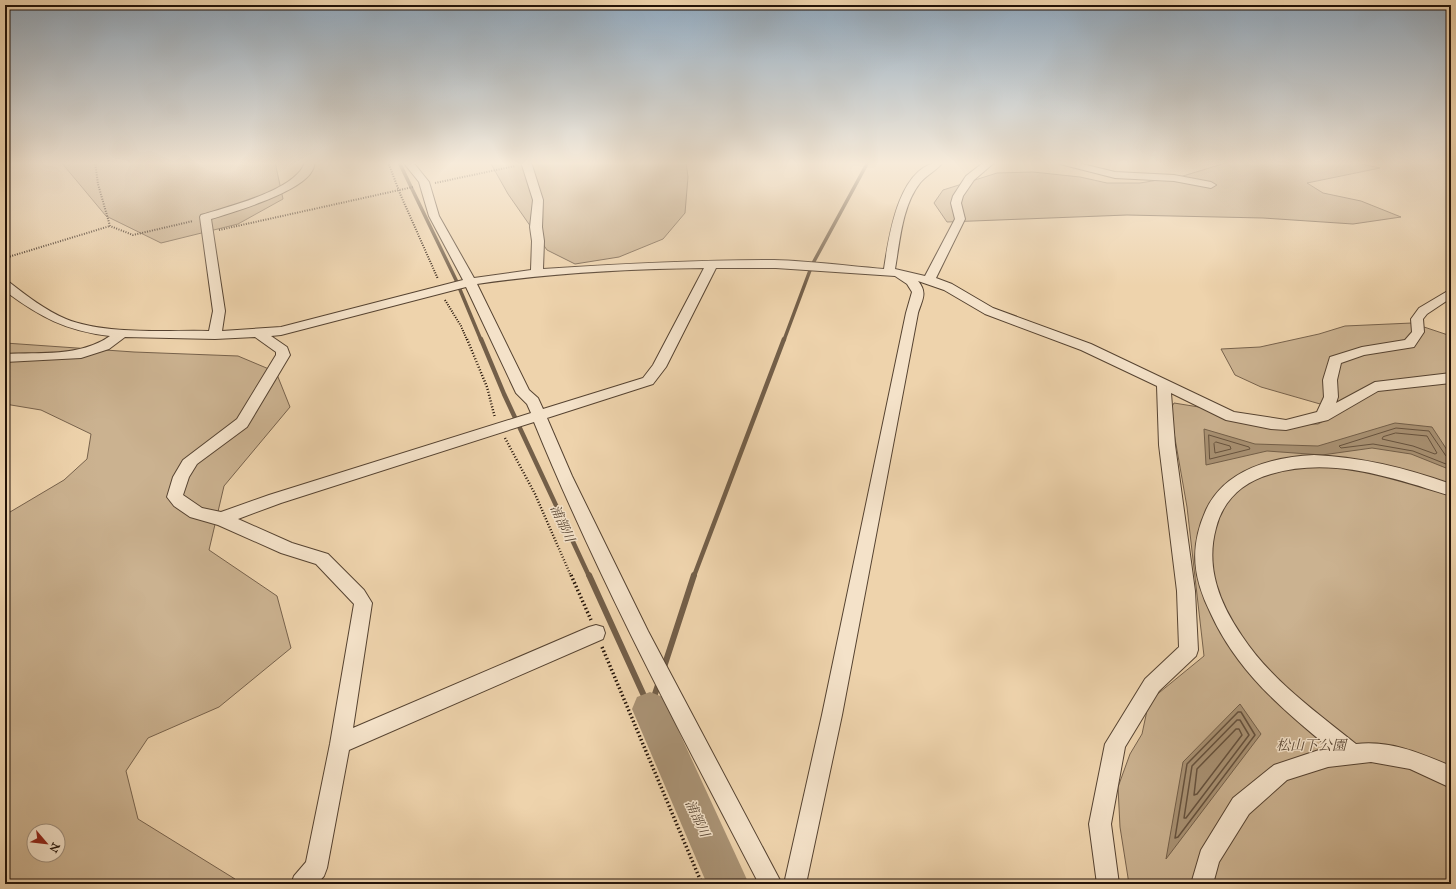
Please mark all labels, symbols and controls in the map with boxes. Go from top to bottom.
water label: 浦部川 [547,502,578,546]
park label: 松山下公園 [1276,737,1348,754]
water label: 浦部川 [682,797,713,841]
north arrow [26,823,66,863]
text: N [46,840,62,855]

